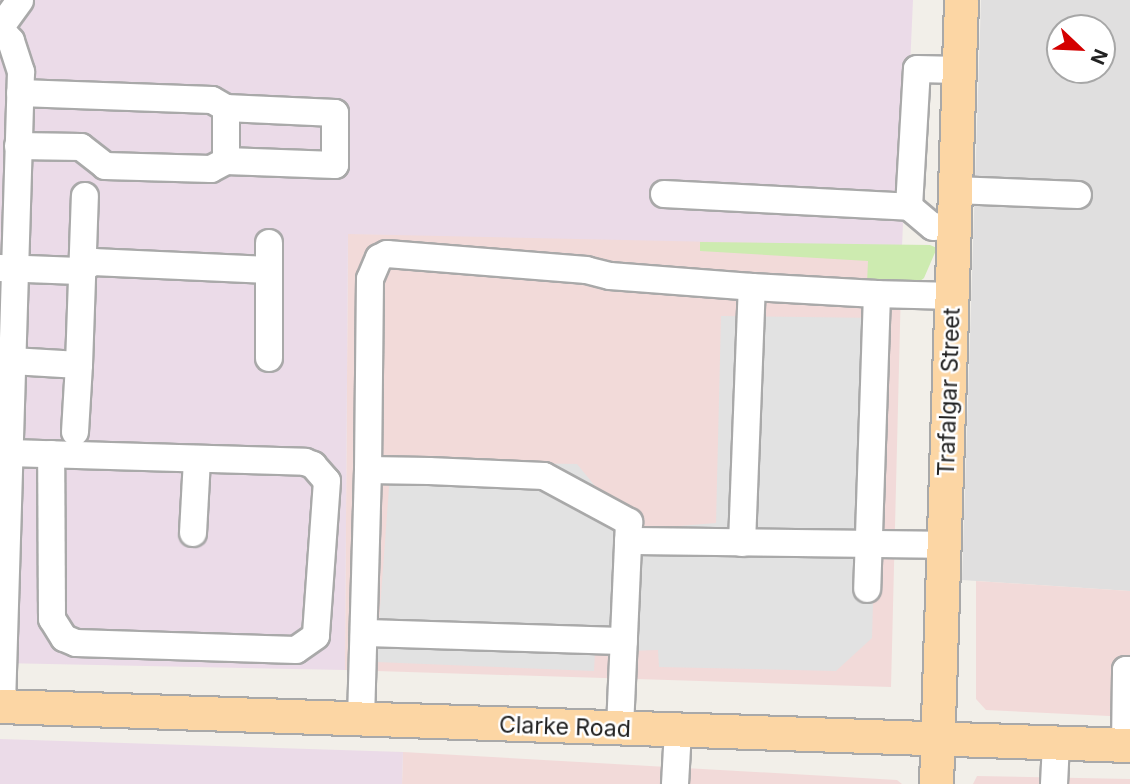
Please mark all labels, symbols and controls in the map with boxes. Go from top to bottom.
north arrow [1046,14,1116,84]
text: N [1086,45,1112,68]
street label: Trafalgar Street [932,307,966,477]
street label: Clarke Road [499,711,631,743]

